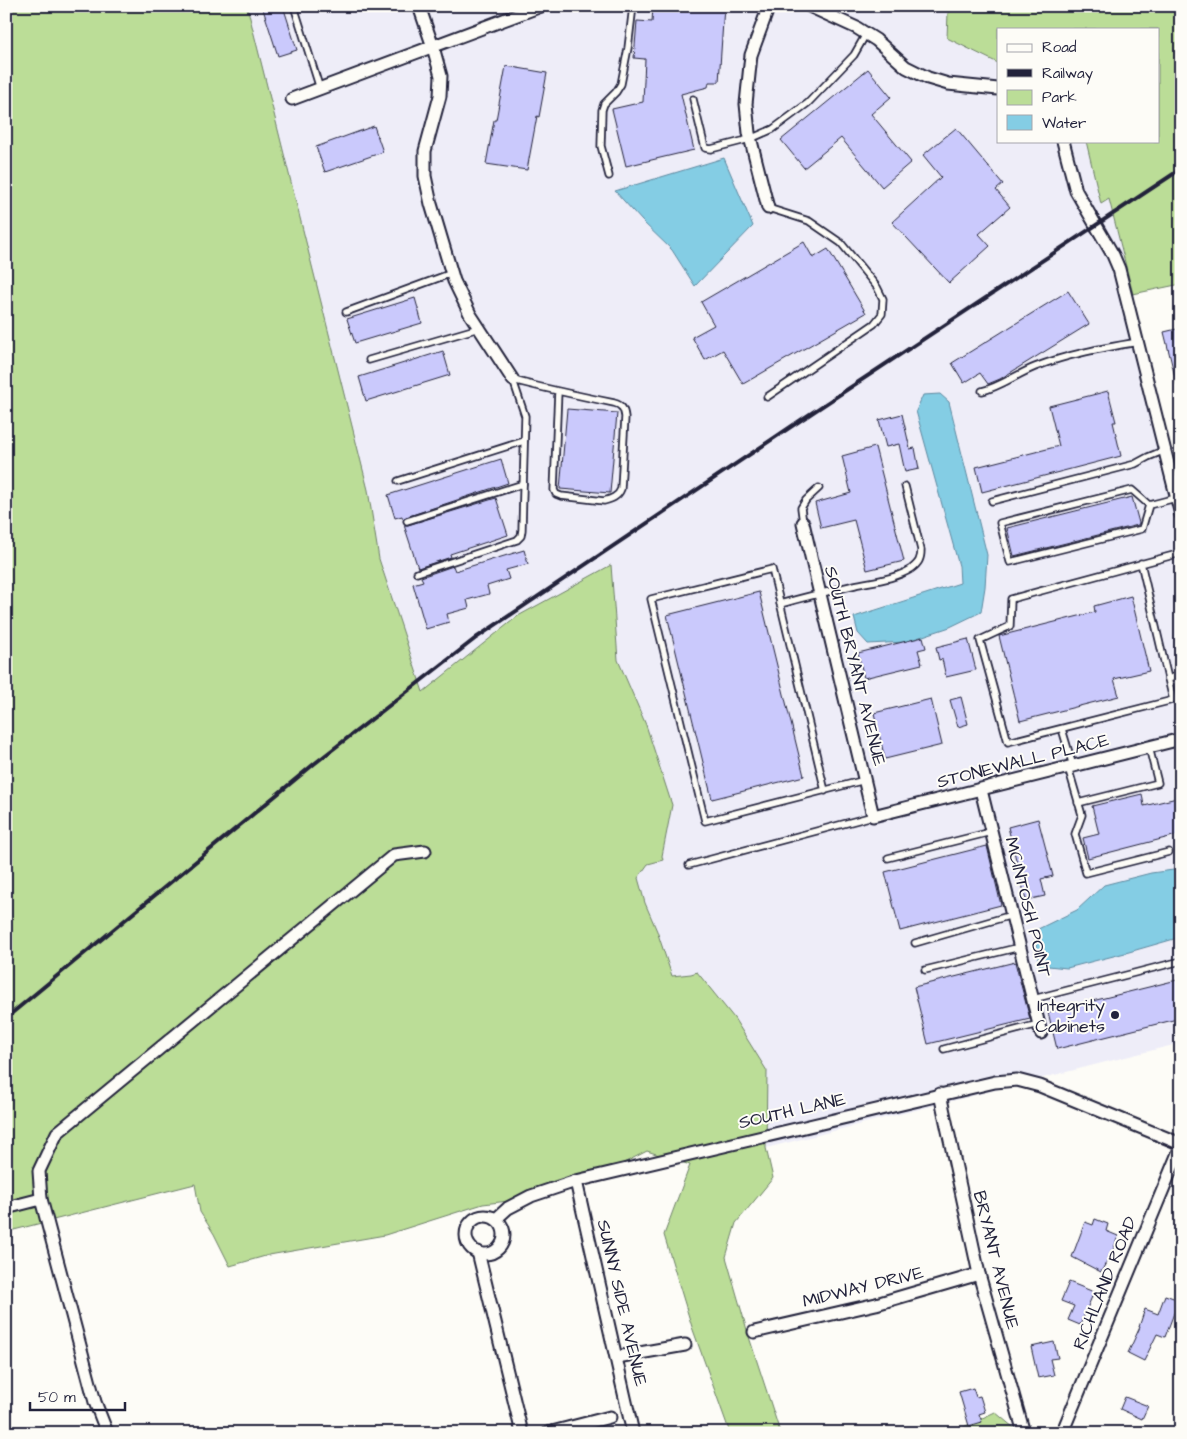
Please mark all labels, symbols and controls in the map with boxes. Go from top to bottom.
legend [997,28,1160,142]
text: Road [1042,37,1077,58]
text: Railway [1042,63,1093,85]
text: Park [1042,87,1077,108]
text: Water [1042,113,1086,134]
street label: SOUTH BRYANT AVENUE [818,563,892,769]
street label: STONEWALL PLACE [934,727,1112,794]
street label: MCINTOSH POINT [999,834,1058,980]
place label: Integrity Cabinets [1035,993,1105,1039]
marker: Integrity Cabinets [1109,1009,1121,1021]
street label: SOUTH LANE [736,1086,848,1135]
street label: BRYANT AVENUE [967,1188,1025,1332]
street label: RICHLAND ROAD [1067,1212,1143,1353]
street label: SUNNY SIDE AVENUE [591,1217,653,1389]
street label: MIDWAY DRIVE [800,1260,926,1314]
scale bar [30,1379,125,1411]
text: 50 m [38,1387,76,1408]

